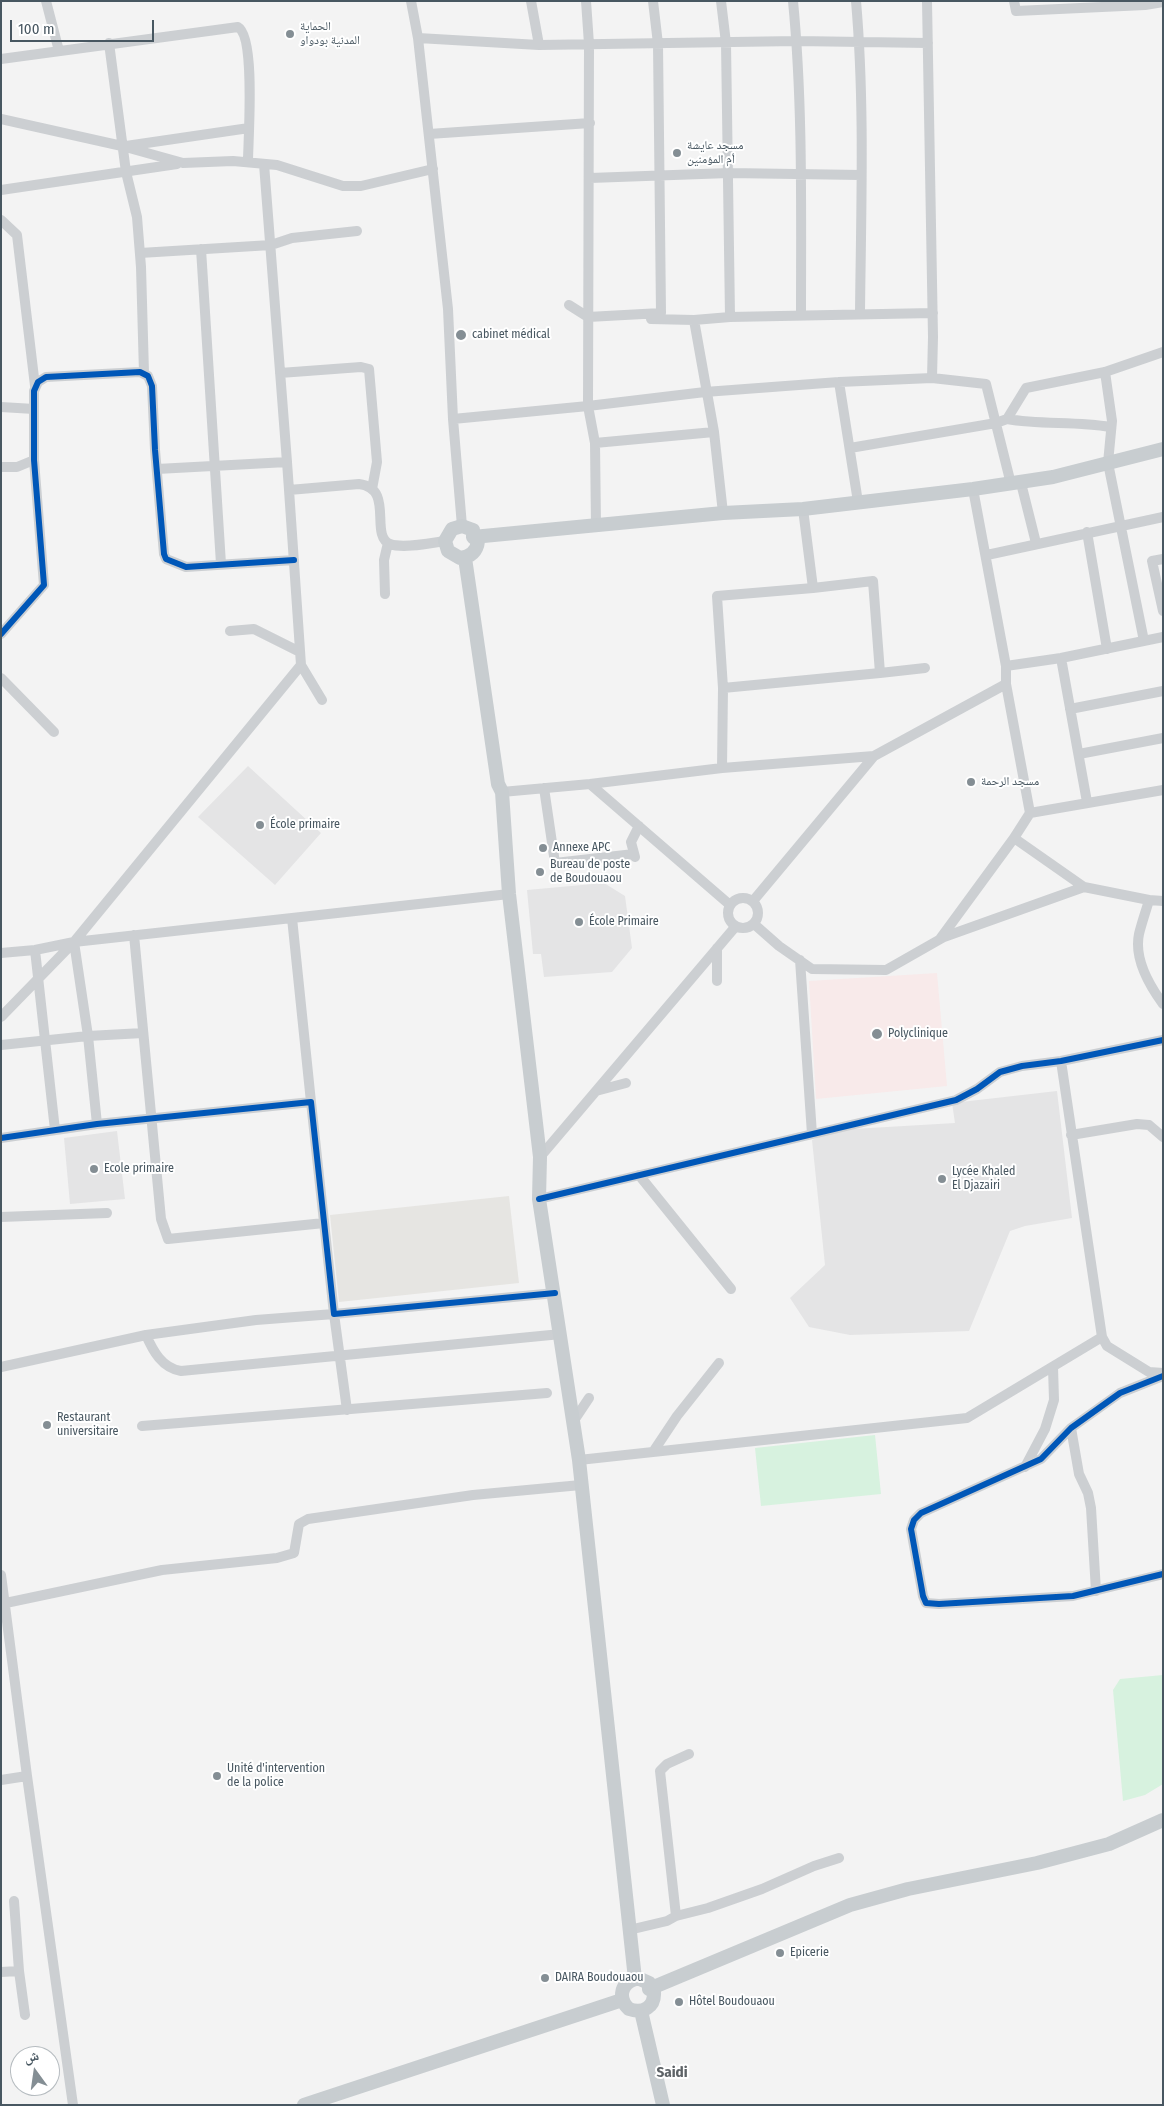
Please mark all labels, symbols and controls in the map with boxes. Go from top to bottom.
scale bar [12,10,156,42]
text: 100 m [18,20,55,38]
place label: الحماية المدنية بودواو [300,20,360,48]
marker: الحماية المدنية بودواو [284,28,296,40]
place label: مسجد عايشة أم المؤمنين [687,139,744,167]
marker: مسجد عايشة أم المؤمنين [671,147,683,159]
marker: cabinet médical [454,328,468,342]
place label: cabinet médical [472,328,550,342]
place label: مسجد الرحمة [981,775,1039,789]
marker: مسجد الرحمة [965,776,977,788]
place label: École primaire [270,818,340,832]
marker: École primaire [254,819,266,831]
place label: Annexe APC [553,841,610,855]
marker: Annexe APC [537,842,549,854]
place label: Bureau de poste de Boudouaou [550,858,630,886]
marker: Bureau de poste de Boudouaou [534,866,546,878]
place label: École Primaire [589,915,659,929]
marker: École Primaire [573,916,585,928]
marker: Polyclinique [870,1027,884,1041]
place label: Polyclinique [888,1027,948,1041]
place label: Ecole primaire [104,1162,174,1176]
marker: Ecole primaire [88,1163,100,1175]
place label: Lycée Khaled El Djazairi [952,1165,1015,1193]
marker: Lycée Khaled El Djazairi [936,1173,948,1185]
place label: Restaurant universitaire [57,1411,119,1439]
marker: Restaurant universitaire [41,1419,53,1431]
place label: Unité d'intervention de la police [227,1762,325,1790]
marker: Unité d'intervention de la police [211,1770,223,1782]
place label: Epicerie [790,1946,829,1960]
marker: Epicerie [774,1947,786,1959]
place label: DAIRA Boudouaou [555,1971,644,1985]
marker: DAIRA Boudouaou [539,1972,551,1984]
place label: Hôtel Boudouaou [689,1995,775,2009]
marker: Hôtel Boudouaou [673,1996,685,2008]
north arrow [10,2046,60,2096]
text: ش [22,2047,41,2067]
district label: Saidi [656,2064,688,2082]

